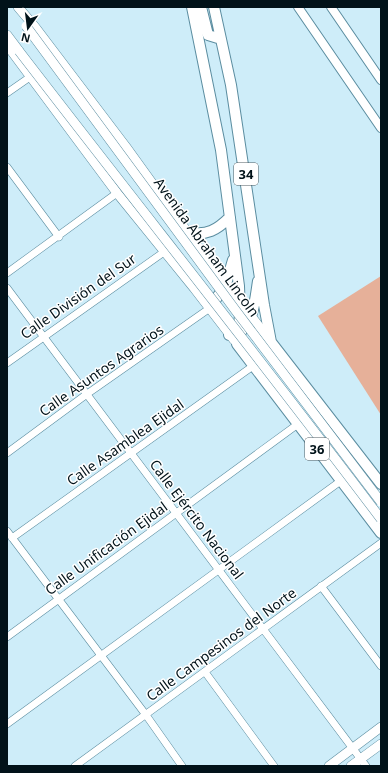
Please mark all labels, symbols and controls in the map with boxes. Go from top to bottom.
north arrow [8,8,48,48]
text: N [19,30,32,47]
road number: 34 [234,163,258,185]
street label: Avenida Abraham Lincoln [150,174,264,320]
street label: Calle División del Sur [16,249,140,343]
street label: Calle Asuntos Agrarios [35,320,167,420]
street label: Calle Asamblea Ejidal [63,394,187,490]
road number: 36 [305,438,329,460]
street label: Calle Ejército Nacional [146,455,248,583]
street label: Calle Unificación Ejidal [41,497,171,599]
street label: Calle Campesinos del Norte [142,583,300,705]

